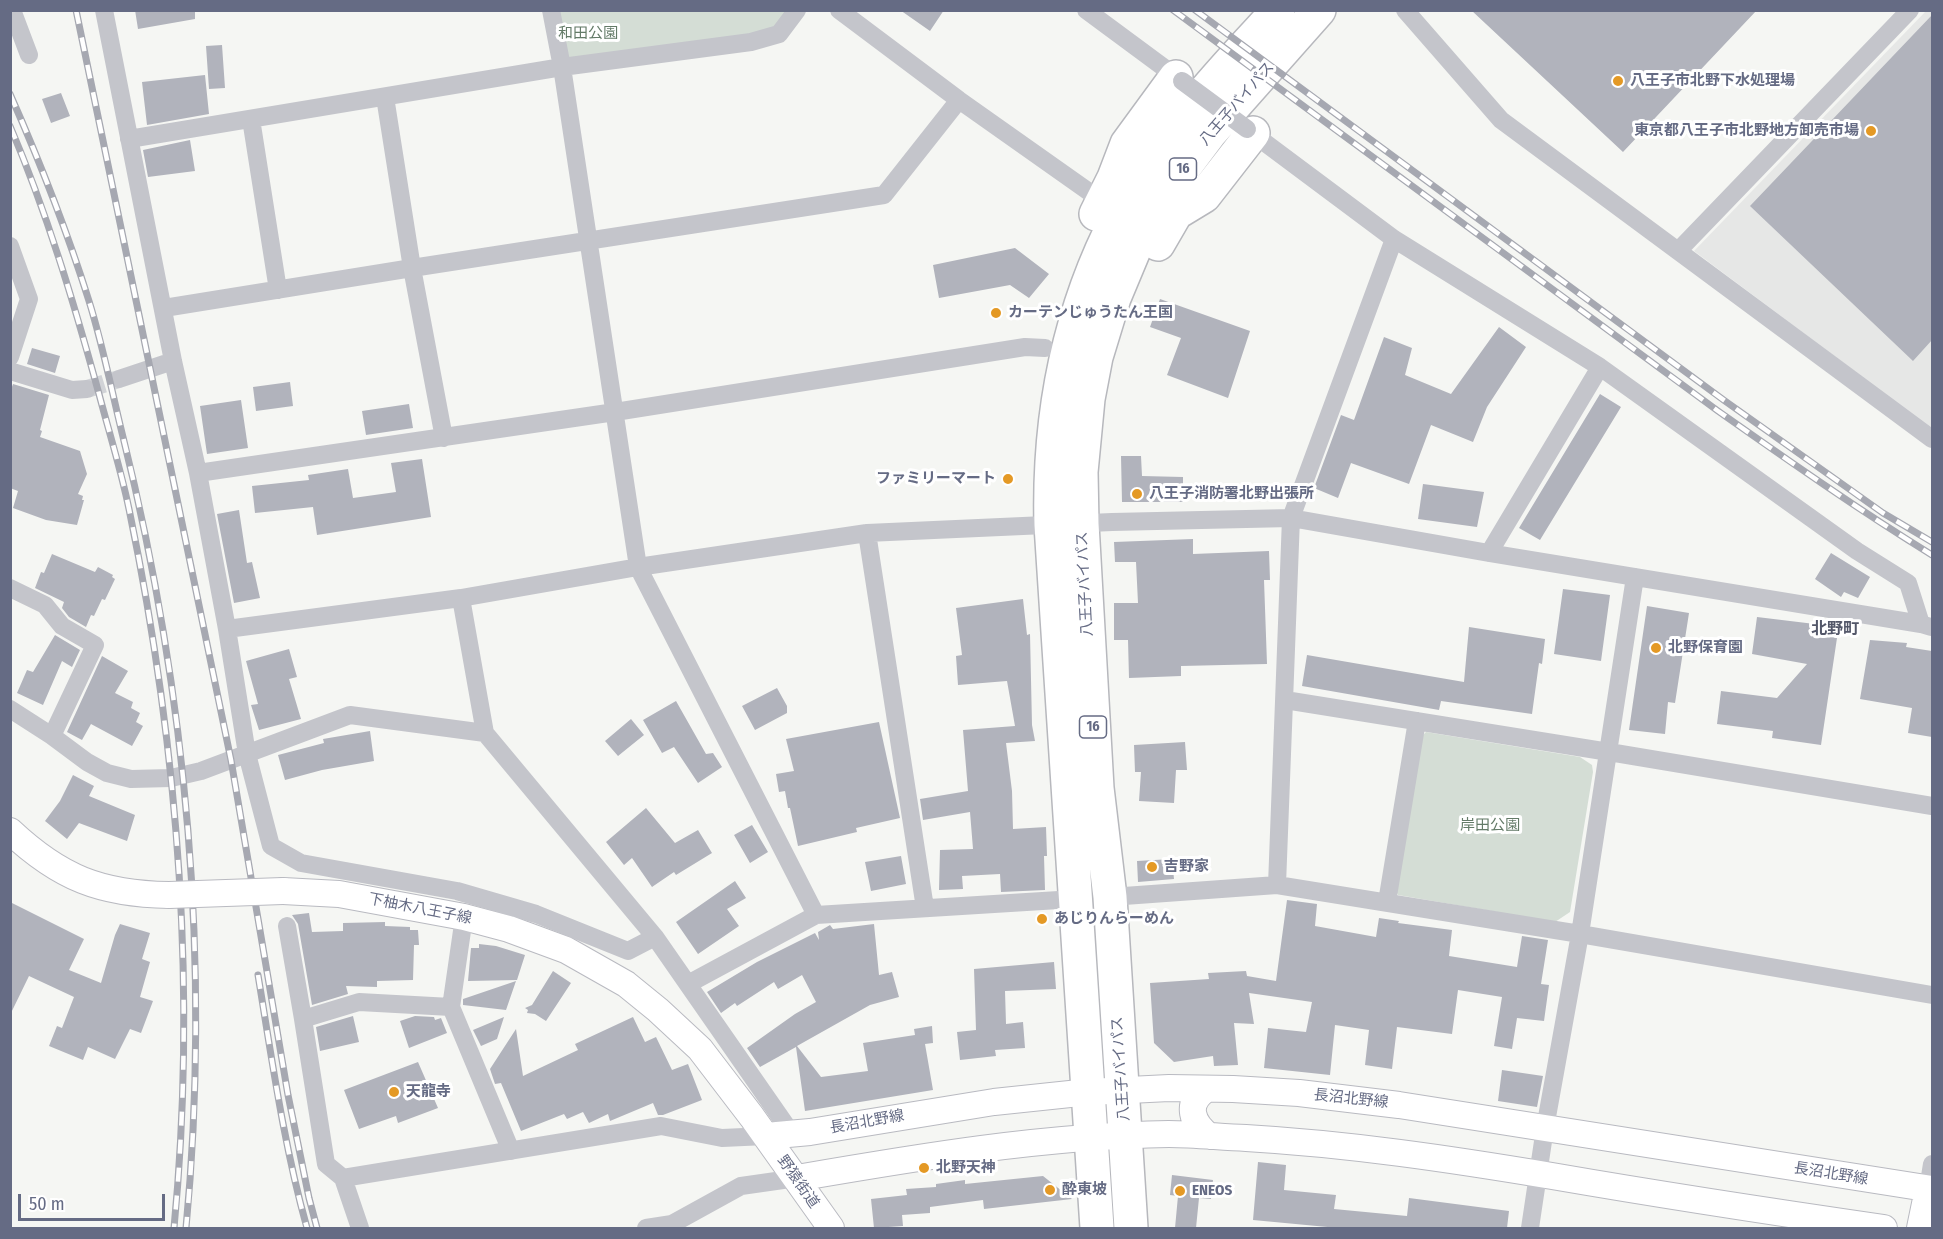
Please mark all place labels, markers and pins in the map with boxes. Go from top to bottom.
place label: 八王子市北野下水処理場 [1630,72,1795,90]
marker: 八王子市北野下水処理場 [1611,74,1625,88]
place label: 東京都八王子市北野地方卸売市場 [1634,122,1859,140]
marker: 東京都八王子市北野地方卸売市場 [1864,124,1878,138]
place label: カーテンじゅうたん王国 [1008,304,1173,322]
marker: カーテンじゅうたん王国 [989,306,1003,320]
place label: ファミリーマート [876,470,996,488]
marker: ファミリーマート [1001,472,1015,486]
place label: 八王子消防署北野出張所 [1149,485,1314,503]
marker: 八王子消防署北野出張所 [1130,487,1144,501]
place label: 北野保育園 [1668,639,1743,657]
marker: 北野保育園 [1649,641,1663,655]
place label: 吉野家 [1164,858,1209,876]
marker: 吉野家 [1145,860,1159,874]
place label: あじりんらーめん [1054,910,1174,928]
marker: あじりんらーめん [1035,912,1049,926]
place label: 天龍寺 [406,1083,451,1101]
marker: 天龍寺 [387,1085,401,1099]
place label: 北野天神 [936,1159,996,1177]
marker: 北野天神 [917,1161,931,1175]
place label: 酔東坡 [1062,1181,1107,1199]
place label: ENEOS [1192,1182,1232,1200]
marker: 酔東坡 [1043,1183,1057,1197]
marker: ENEOS [1173,1184,1187,1198]

